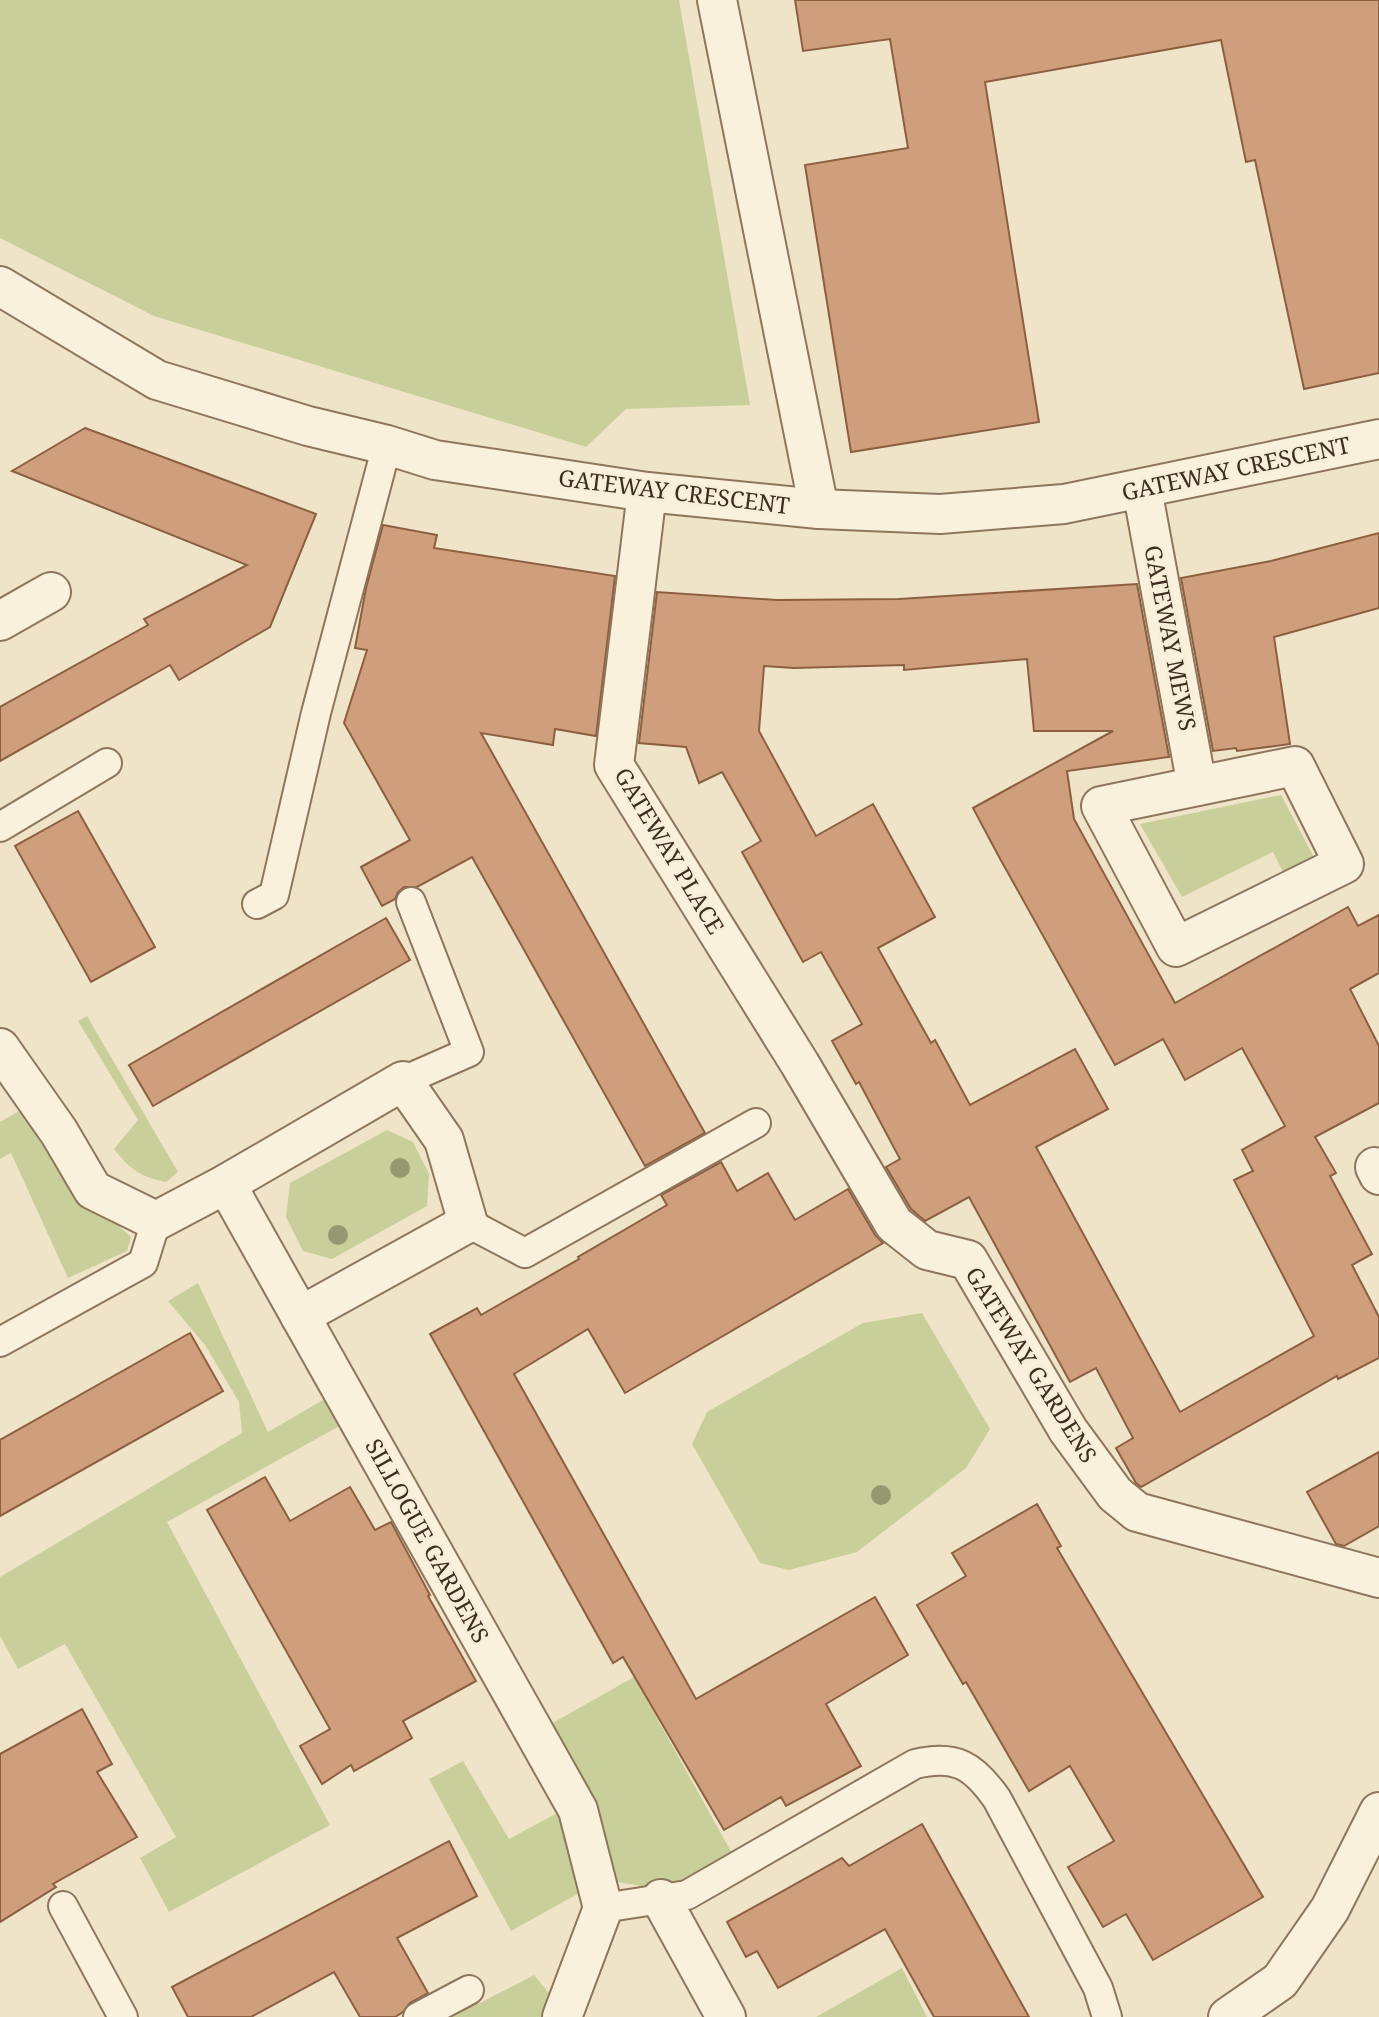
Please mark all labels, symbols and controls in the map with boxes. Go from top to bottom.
street label: GATEWAY CRESCENT [1119,428,1353,508]
street label: GATEWAY CRESCENT [557,461,792,521]
street label: GATEWAY MEWS [1137,542,1205,733]
street label: GATEWAY PLACE [607,761,732,940]
street label: GATEWAY GARDENS [959,1260,1105,1469]
street label: SILLOGUE GARDENS [358,1433,497,1648]

